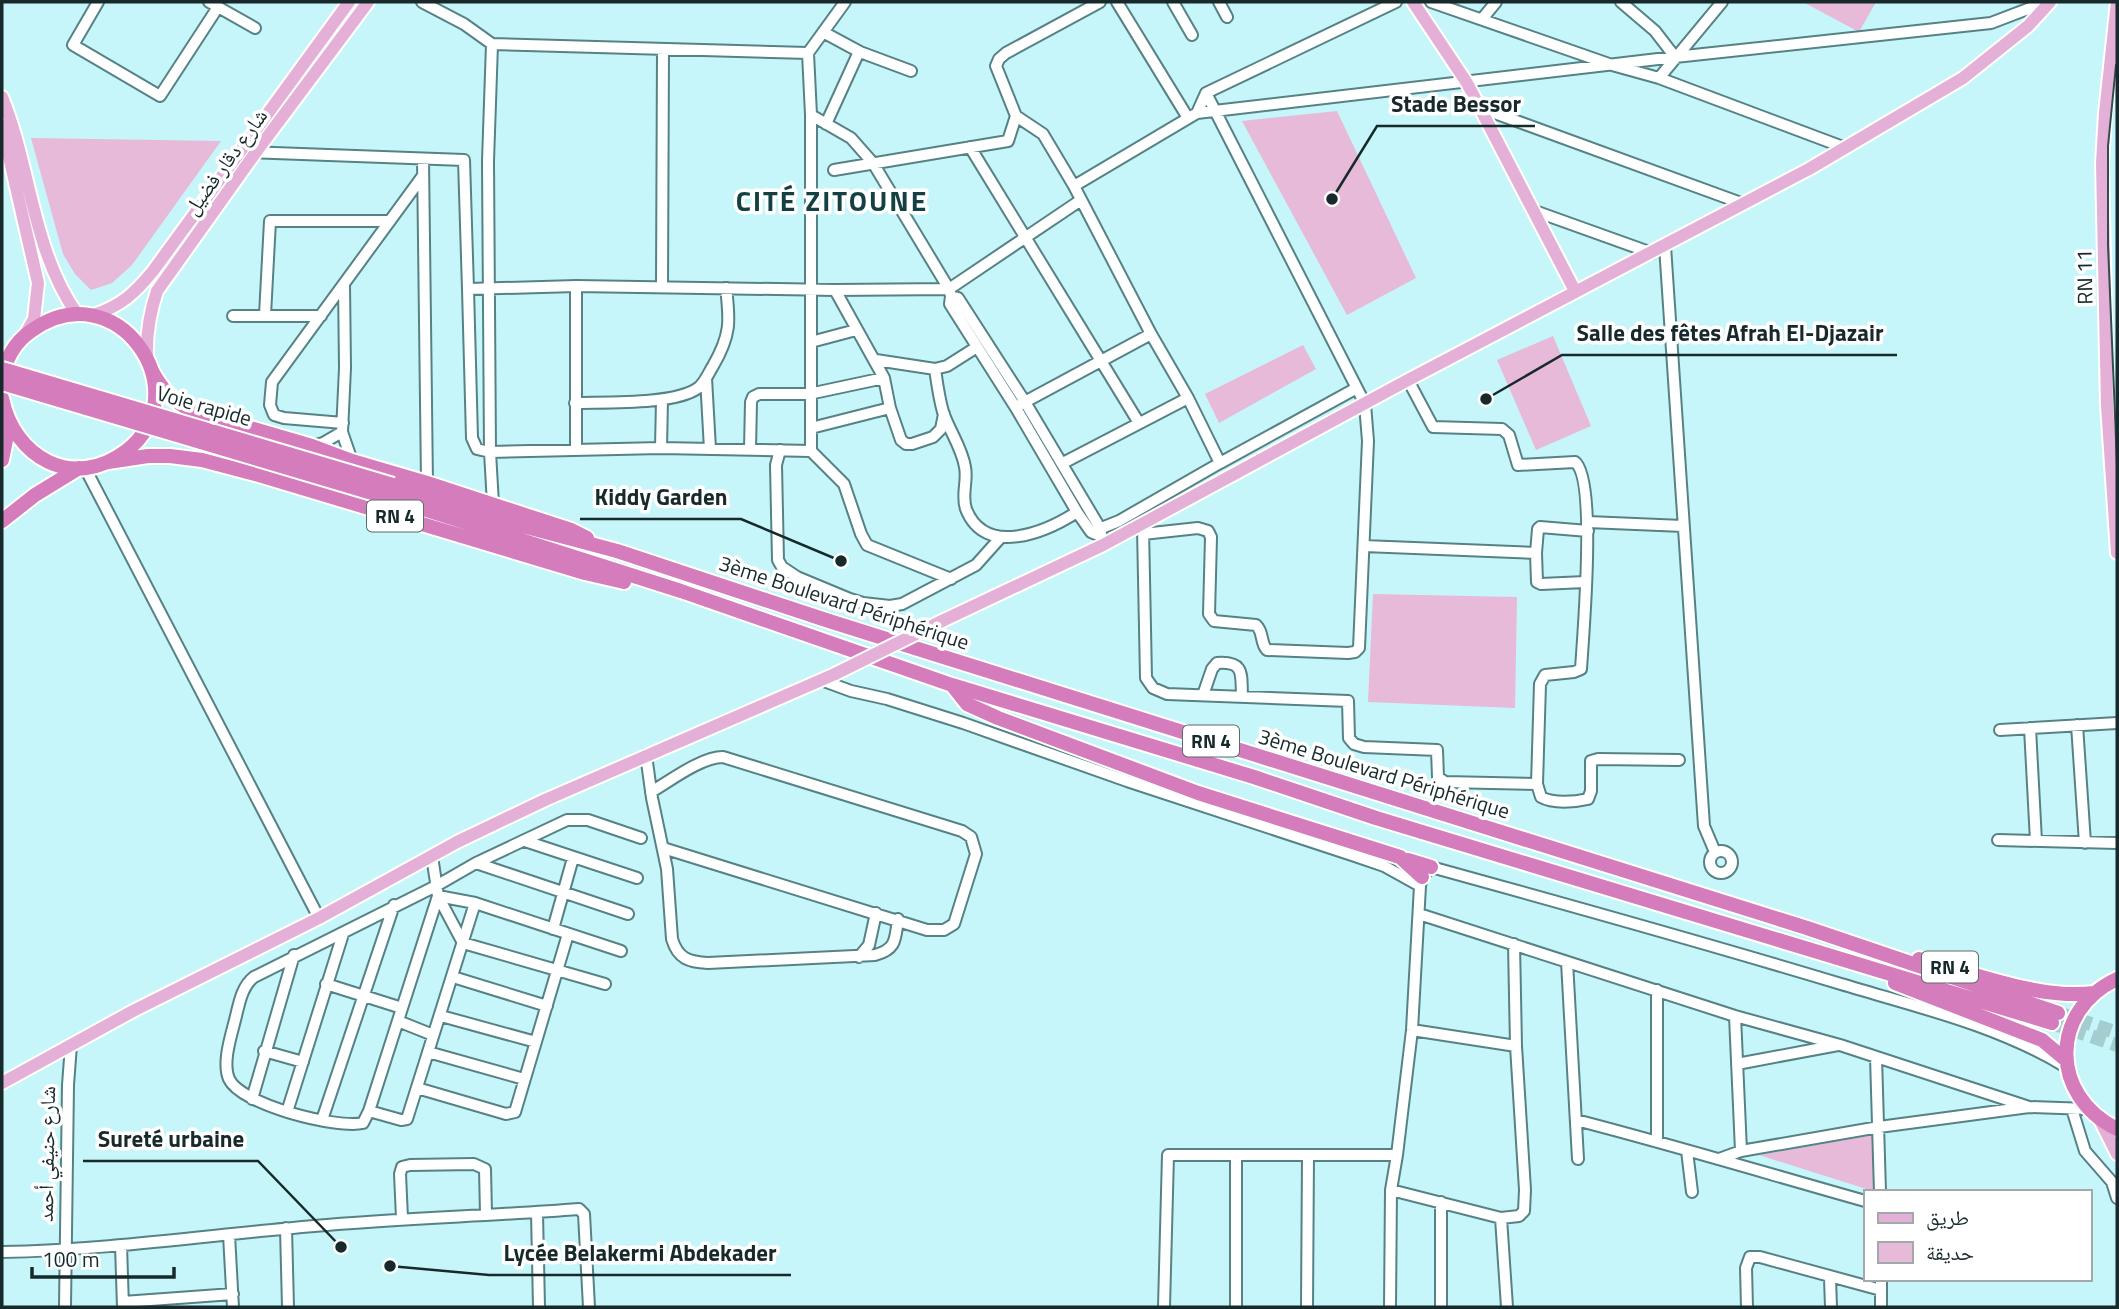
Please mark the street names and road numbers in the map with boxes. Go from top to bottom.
street label: شارع دقار فضيل [175,101,275,221]
street label: RN 11 [2068,249,2100,305]
street label: Voie rapide [153,376,256,434]
road number: RN 4 [367,500,423,531]
street label: 3ème Boulevard Périphérique [715,546,973,658]
street label: 3ème Boulevard Périphérique [1255,720,1514,827]
road number: RN 4 [1183,726,1239,756]
road number: RN 4 [1922,951,1978,982]
street label: شارع حنيفي أحمد [29,1086,65,1222]

